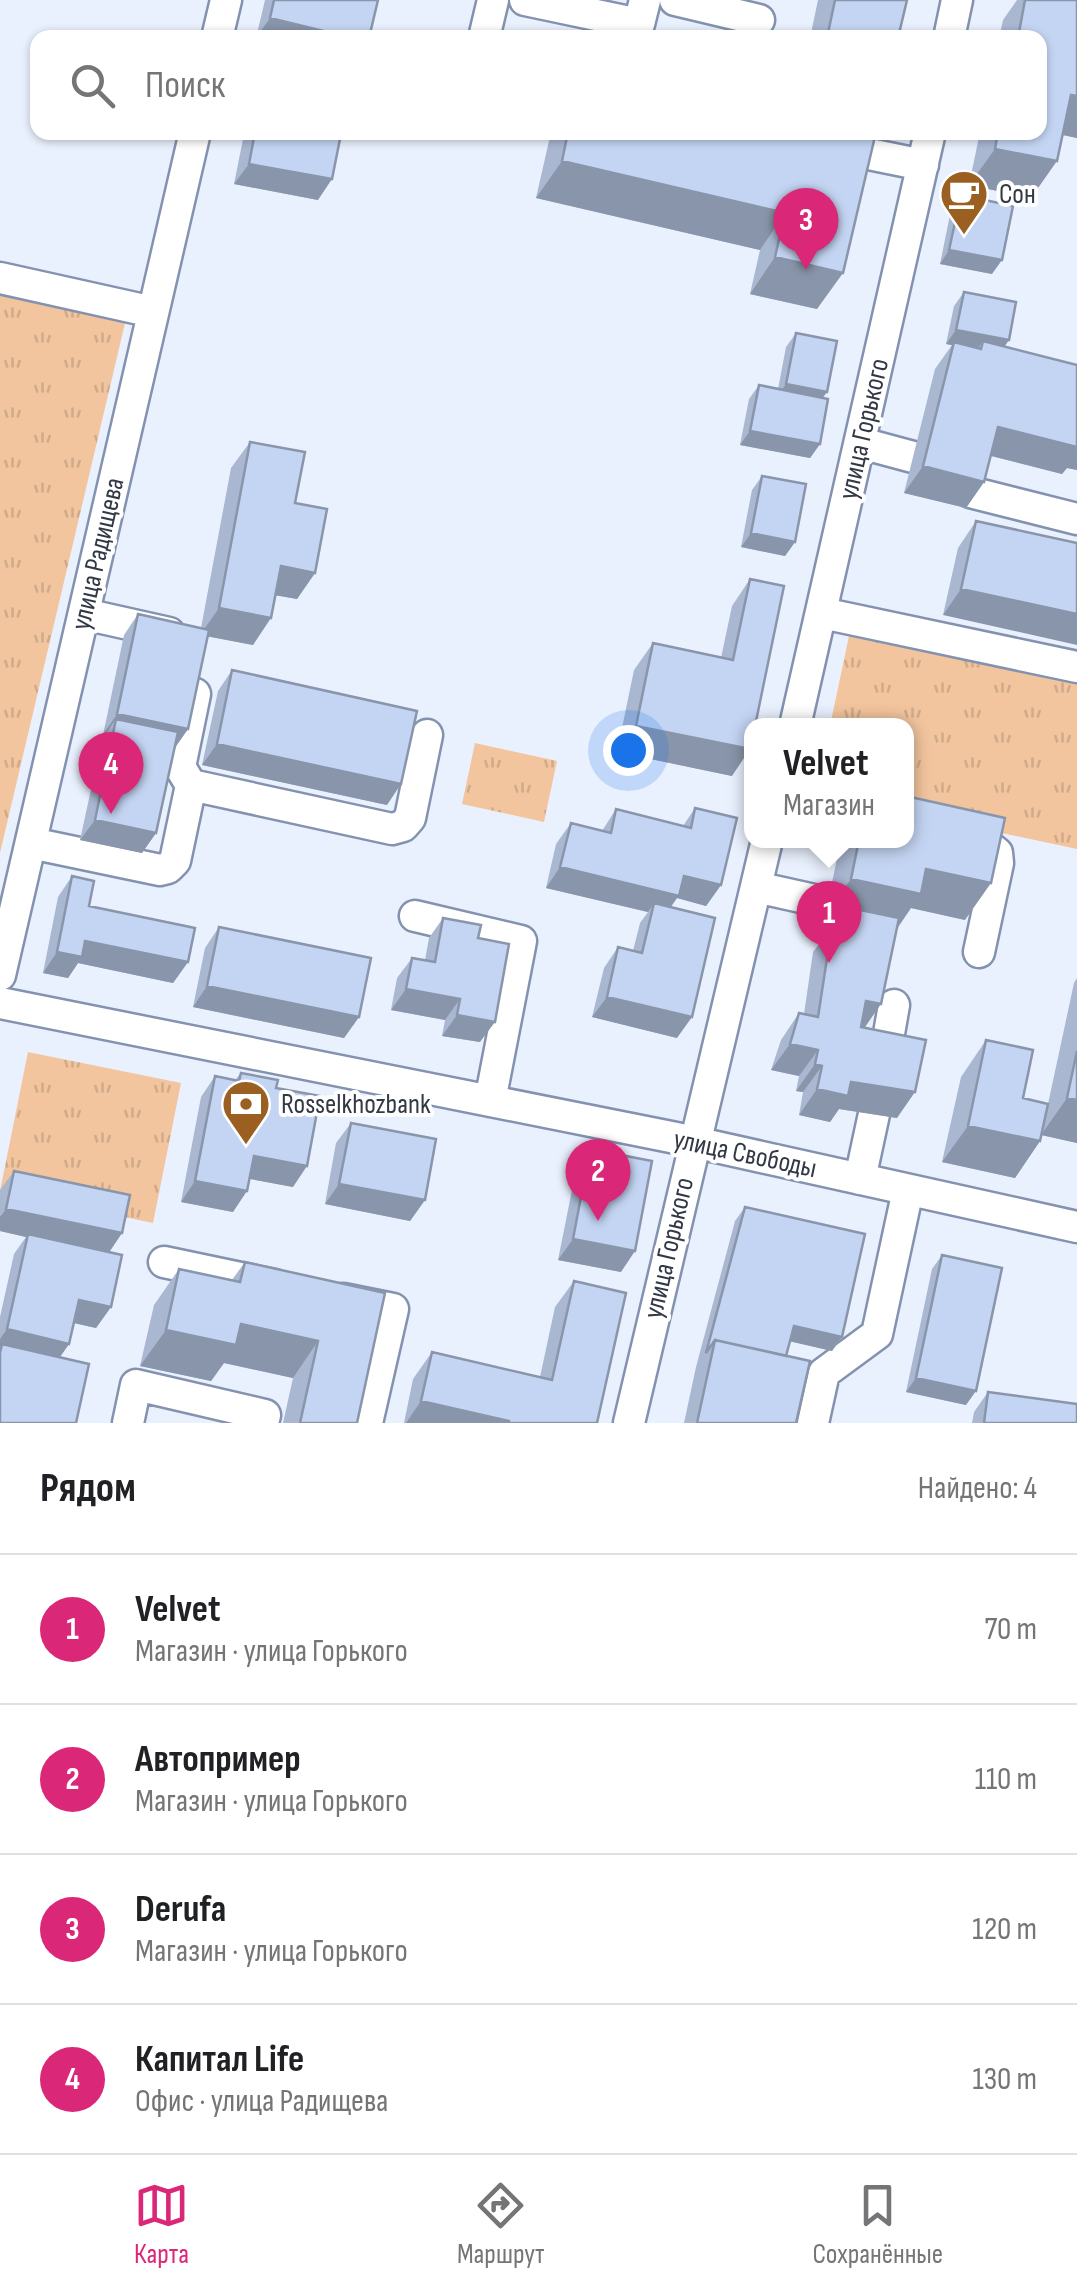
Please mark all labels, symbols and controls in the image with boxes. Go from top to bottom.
search box [30,30,1047,140]
icon: search [65,58,120,113]
text: Поиск [145,63,225,108]
cafe icon: Сон [938,168,990,236]
place label: Сон [999,178,1036,211]
pin: 3 [774,188,838,270]
street label: улица Горького [832,355,896,503]
street label: улица Радищева [64,475,132,633]
popup [744,718,914,848]
your location [603,725,654,776]
pin: 4 [78,732,144,814]
text: Velvet [783,741,869,786]
text: Магазин [783,786,875,825]
pin: 1 [796,880,862,963]
bank icon: Rosselkhozbank [220,1078,272,1146]
place label: Rosselkhozbank [281,1088,431,1121]
street label: улица Свободы [670,1123,820,1185]
pin: 2 [566,1138,630,1221]
street label: улица Горького [637,1174,701,1322]
text: Рядом [40,1463,136,1514]
text: Найдено: 4 [918,1469,1037,1508]
text: Velvet [135,1587,220,1632]
text: 1 [66,1610,79,1649]
text: 70 m [984,1610,1037,1649]
text: Магазин · улица Горького [135,1632,408,1671]
text: Автопример [135,1737,301,1782]
text: 2 [65,1760,80,1799]
text: 110 m [975,1760,1037,1799]
text: Магазин · улица Горького [135,1782,408,1821]
text: Derufa [135,1887,226,1932]
text: 3 [65,1910,80,1949]
text: 120 m [972,1910,1037,1949]
text: Магазин · улица Горького [135,1932,408,1971]
text: Капитал Life [135,2037,304,2082]
text: 4 [65,2060,80,2099]
text: 130 m [972,2060,1037,2099]
text: Офис · улица Радищева [135,2082,388,2121]
tab: Карта [134,2178,189,2271]
tab: Маршрут [457,2178,545,2271]
tab: Сохранённые [812,2178,943,2271]

